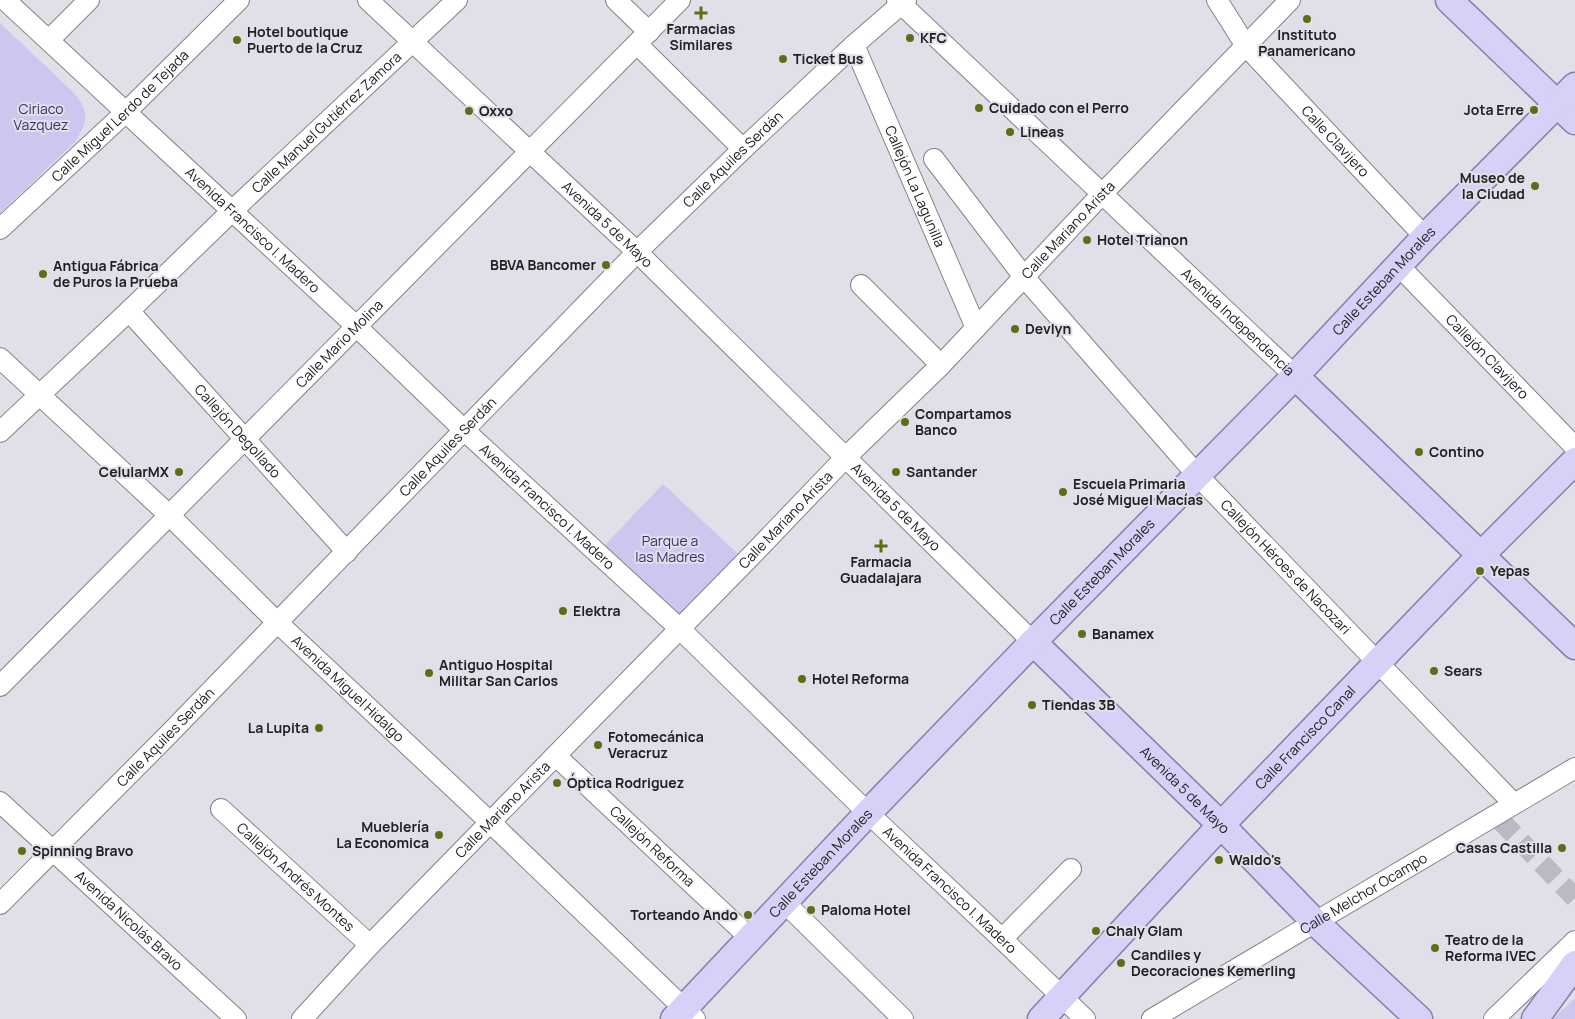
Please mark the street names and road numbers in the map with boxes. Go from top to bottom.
street label: Calle Miguel Lerdo de Tejada [47,45,192,186]
street label: Calle Manuel Gutiérrez Zamora [247,47,405,197]
street label: Calle Clavijero [1297,101,1374,181]
street label: Calle Aquiles Serdán [678,106,787,211]
street label: Callejón La Lagunilla [881,122,950,250]
street label: Avenida Francisco I. Madero [182,162,324,297]
street label: Avenida 5 de Mayo [558,176,657,271]
street label: Calle Mariano Arista [1017,176,1119,283]
street label: Calle Esteban Morales [1328,222,1439,339]
street label: Avenida Independencia [1178,264,1299,380]
street label: Calle Mario Molina [291,295,387,392]
street label: Callejón Clavijero [1442,310,1533,403]
street label: Callejón Degollado [191,380,286,482]
street label: Calle Aquiles Serdán [395,393,500,500]
street label: Avenida Francisco I. Madero [476,439,619,573]
street label: Avenida 5 de Mayo [847,458,945,555]
street label: Calle Mariano Arista [734,467,837,572]
street label: Callejón Héroes de Nacozari [1217,495,1355,638]
street label: Calle Esteban Morales [1045,514,1159,629]
street label: Avenida Miguel Hidalgo [288,631,409,746]
street label: Calle Francisco Canal [1250,681,1359,793]
street label: Calle Aquiles Serdán [112,683,218,790]
street label: Avenida 5 de Mayo [1136,741,1234,838]
street label: Calle Mariano Arista [451,757,554,862]
street label: Callejón Reforma [606,801,699,891]
street label: Calle Esteban Morales [764,804,876,921]
street label: Callejón Andrés Montes [233,818,359,936]
street label: Avenida Francisco I. Madero [879,822,1021,957]
street label: Calle Melchor Ocampo [1296,848,1430,938]
street label: Avenida Nicolás Bravo [71,866,187,974]

